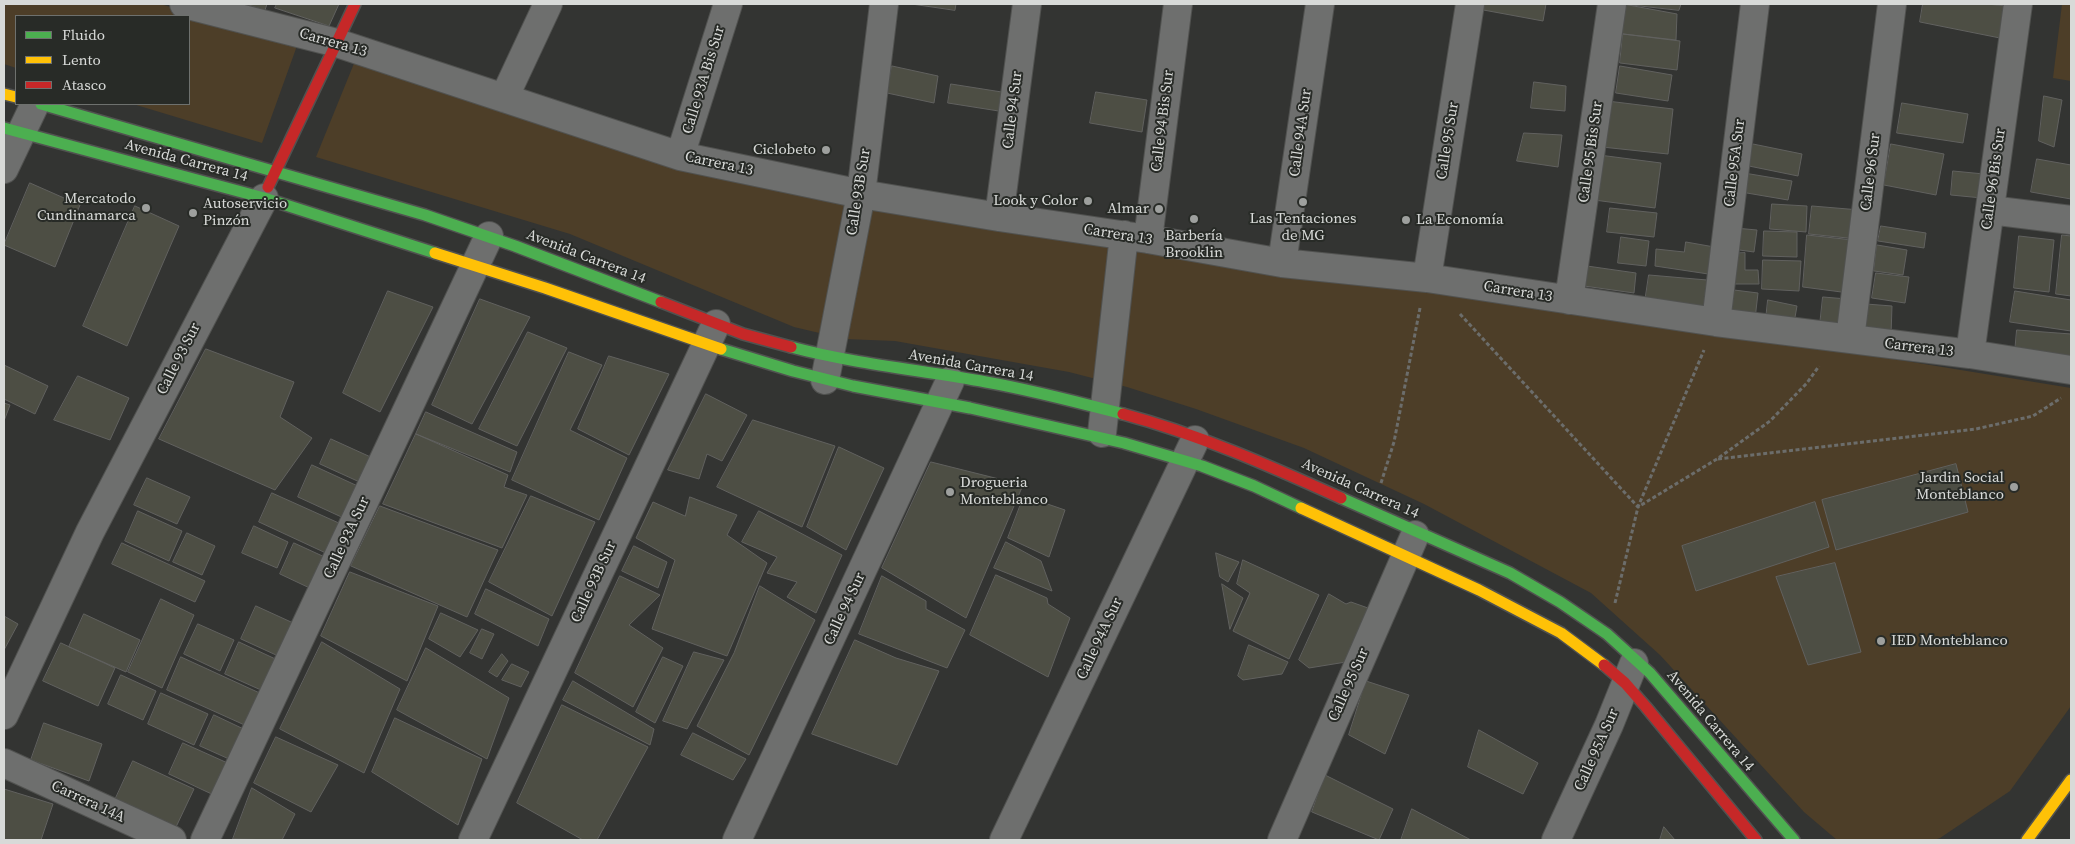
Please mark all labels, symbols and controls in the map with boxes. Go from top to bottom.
legend [15,15,190,105]
text: Fluido [62,24,105,45]
street label: Calle 93A Bis Sur [679,24,729,136]
street label: Carrera 13 [297,25,369,61]
text: Lento [62,49,101,70]
street label: Calle 94 Bis Sur [1148,69,1178,173]
street label: Calle 94 Sur [999,70,1027,150]
text: Atasco [62,74,106,95]
street label: Calle 94A Sur [1286,88,1316,178]
street label: Calle 95 Bis Sur [1575,100,1607,204]
street label: Calle 95 Sur [1433,101,1463,181]
street label: Calle 95A Sur [1721,118,1749,208]
street label: Calle 96 Bis Sur [1978,127,2010,231]
street label: Calle 96 Sur [1857,132,1885,212]
street label: Avenida Carrera 14 [123,136,249,186]
place label: Ciclobeto [753,141,816,159]
marker: Ciclobeto [820,144,832,156]
street label: Calle 93B Sur [843,147,875,237]
street label: Carrera 13 [683,148,755,180]
place label: Mercatodo Cundinamarca [37,190,136,225]
place label: Look y Color [993,192,1078,210]
place label: Autoservicio Pinzón [203,195,287,230]
marker: Look y Color [1082,195,1094,207]
marker: Las Tentaciones de MG [1297,196,1309,208]
place label: Almar [1107,200,1149,218]
marker: Mercatodo Cundinamarca [140,202,152,214]
marker: Almar [1153,203,1165,215]
marker: Autoservicio Pinzón [187,207,199,219]
place label: Las Tentaciones de MG [1249,210,1357,245]
place label: La Economía [1416,211,1504,229]
marker: Barbería Brooklin [1188,213,1200,225]
marker: La Economía [1400,214,1412,226]
street label: Carrera 13 [1082,221,1154,249]
street label: Avenida Carrera 14 [524,226,648,288]
place label: Barbería Brooklin [1165,227,1223,262]
street label: Carrera 13 [1482,278,1554,306]
street label: Calle 93 Sur [153,320,205,398]
street label: Carrera 13 [1883,335,1955,361]
street label: Avenida Carrera 14 [907,346,1035,386]
street label: Avenida Carrera 14 [1299,455,1421,523]
place label: Jardin Social Monteblanco [1916,469,2004,504]
place label: Drogueria Monteblanco [960,474,1048,509]
marker: Jardin Social Monteblanco [2008,481,2020,493]
marker: Drogueria Monteblanco [944,486,956,498]
street label: Calle 93A Sur [320,494,374,582]
street label: Calle 93B Sur [567,538,621,626]
street label: Calle 94 Sur [820,570,870,648]
street label: Calle 94A Sur [1073,595,1127,683]
place label: IED Monteblanco [1891,632,2008,650]
marker: IED Monteblanco [1875,635,1887,647]
street label: Calle 95 Sur [1325,646,1373,724]
street label: Avenida Carrera 14 [1662,667,1758,775]
street label: Calle 95A Sur [1571,706,1623,794]
street label: Carrera 14A [48,777,128,827]

